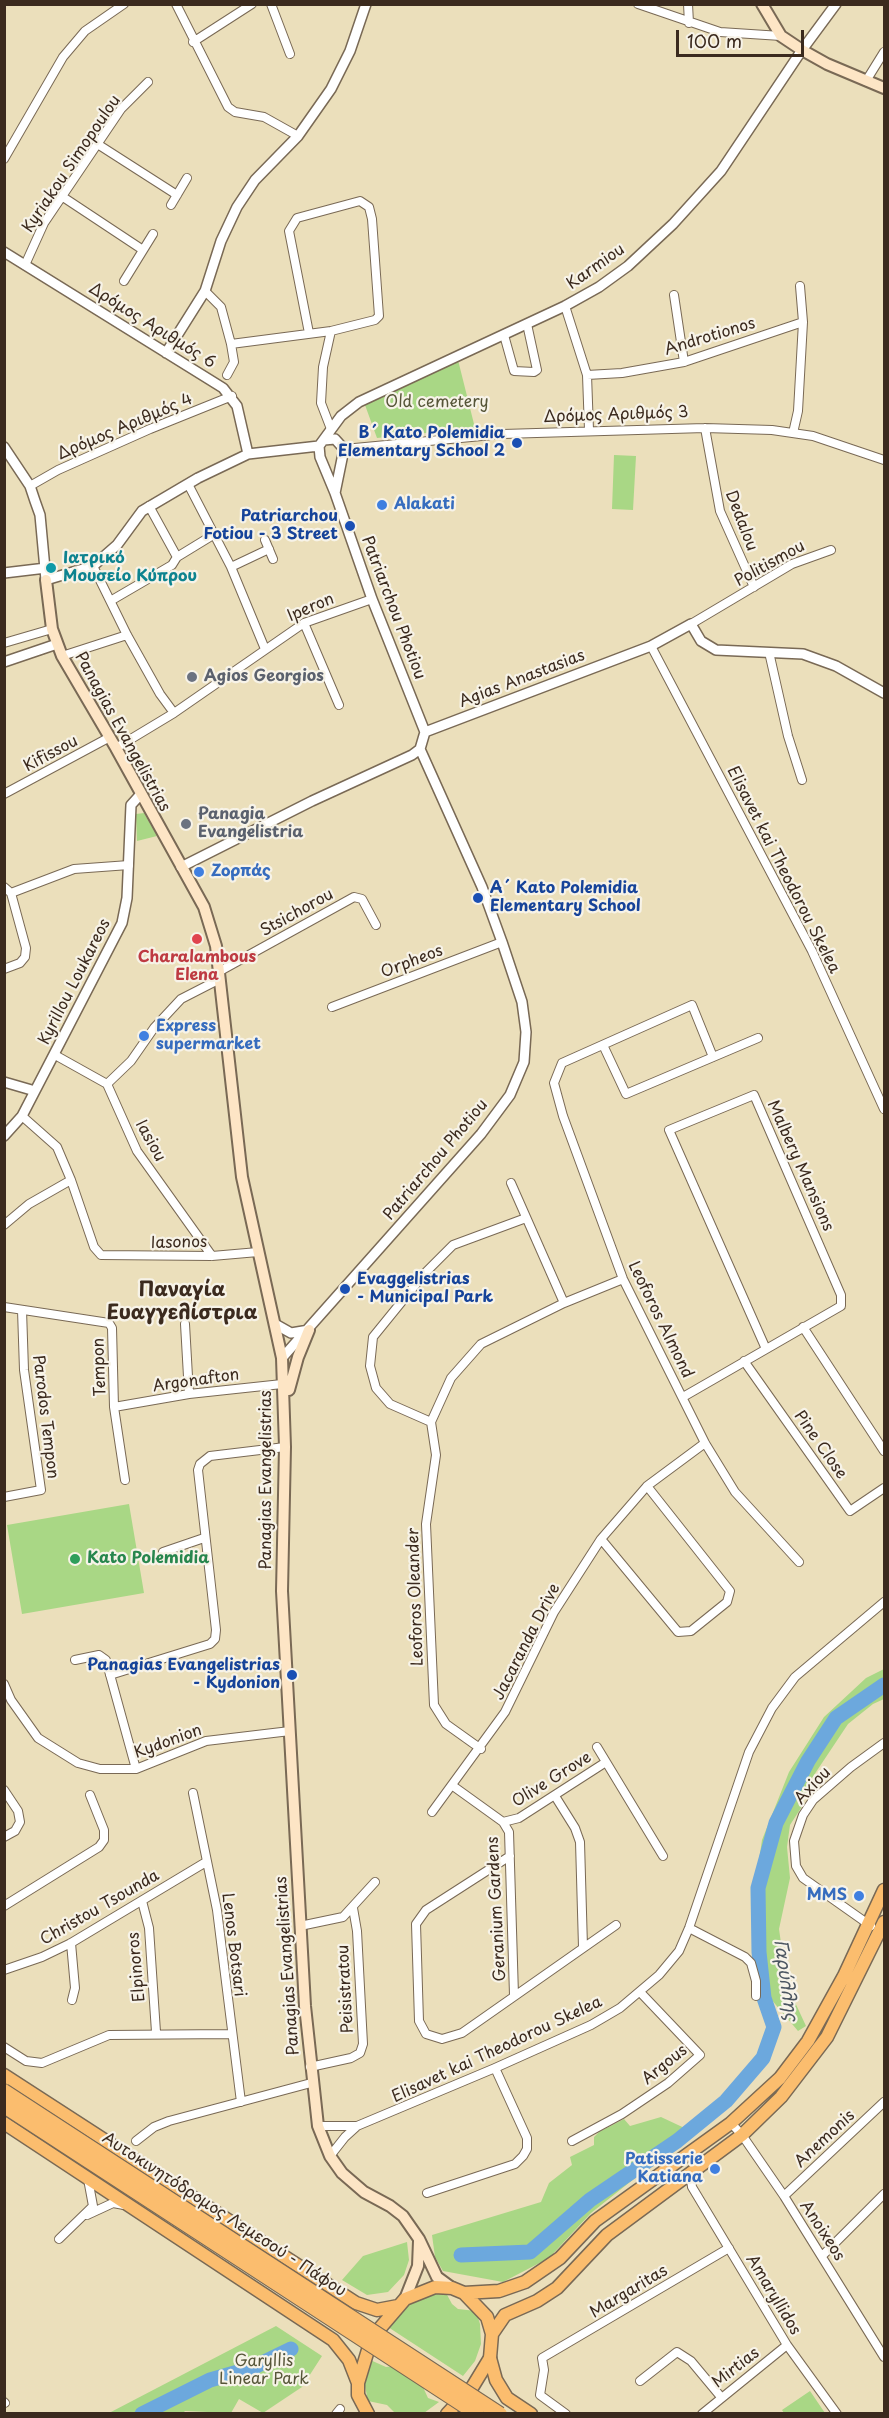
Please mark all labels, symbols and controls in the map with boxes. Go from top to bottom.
scale bar [679,18,806,56]
text: 100 m [687,27,742,54]
street label: Kyriakou Simopoulou [19,92,125,236]
street label: Karmiou [563,240,629,294]
street label: Δρόμος Αριθμός 6 [85,279,219,373]
street label: Androtionos [662,314,758,360]
street label: Δρόμος Αριθμός 4 [54,390,196,464]
park label: Old cemetery [385,393,489,413]
street label: Δρόμος Αριθμός 3 [543,403,689,427]
place label: B´ Kato Polemidia Elementary School 2 [338,424,505,462]
marker: B´ Kato Polemidia Elementary School 2 [510,436,524,450]
street label: Dedalou [721,488,761,554]
place label: Alakati [394,495,455,515]
marker: Alakati [375,498,389,512]
place label: Patriarchou Fotiou - 3 Street [203,507,338,545]
marker: Patriarchou Fotiou - 3 Street [343,519,357,533]
street label: Patriarchou Photiou [357,534,429,682]
street label: Politismou [731,537,809,591]
place label: Ιατρικό Μουσείο Κύπρου [63,549,197,587]
marker: Ιατρικό Μουσείο Κύπρου [44,561,58,575]
street label: Iperon [285,590,337,626]
street label: Agias Anastasias [456,646,588,712]
street label: Panagias Evangelistrias [70,649,174,815]
place label: Agios Georgios [204,667,324,687]
marker: Agios Georgios [185,670,199,684]
street label: Kifissou [21,732,81,776]
street label: Elisavet kai Theodorou Skelea [722,763,844,977]
place label: Panagia Evangelistria [198,805,303,843]
marker: Panagia Evangelistria [179,817,193,831]
place label: Ζορπάς [211,862,271,882]
marker: Ζορπάς [192,865,206,879]
place label: A´ Kato Polemidia Elementary School [490,879,641,917]
street label: Stsichorou [257,885,337,941]
marker: A´ Kato Polemidia Elementary School [471,891,485,905]
street label: Kyrillou Loukareos [35,916,115,1048]
marker: Charalambous Elena [190,932,204,946]
street label: Orpheos [378,941,446,983]
place label: Charalambous Elena [138,948,256,986]
place label: Express supermarket [156,1017,261,1055]
marker: Express supermarket [137,1029,151,1043]
street label: Patriarchou Photiou [380,1096,492,1224]
street label: Malbery Mansions [763,1098,837,1234]
street label: Iasiou [131,1117,169,1165]
street label: Iasonos [151,1233,207,1253]
street label: Leoforos Almond [623,1258,697,1382]
place label: Evaggelistrias - Municipal Park [357,1270,493,1308]
district label: Παναγία Ευαγγελίστρια [107,1278,257,1325]
marker: Evaggelistrias - Municipal Park [338,1282,352,1296]
street label: Tempon [89,1337,111,1397]
street label: Parodos Tempon [28,1354,62,1480]
street label: Argonafton [152,1365,240,1397]
street label: Panagias Evangelistrias [257,1390,277,1570]
street label: Pine Close [789,1407,851,1483]
street label: Leoforos Oleander [404,1528,428,1666]
place label: Kato Polemidia [87,1549,209,1569]
marker: Kato Polemidia [68,1552,82,1566]
street label: Jacaranda Drive [489,1581,565,1703]
place label: Panagias Evangelistrias - Kydonion [87,1656,280,1694]
marker: Panagias Evangelistrias - Kydonion [285,1668,299,1682]
street label: Kydonion [131,1721,205,1763]
street label: Olive Grove [509,1748,595,1812]
street label: Axiou [791,1763,835,1809]
street label: Geranium Gardens [484,1836,510,1982]
street label: Christou Tsounda [37,1866,163,1950]
street label: Panagias Evangelistrias [272,1876,304,2056]
place label: MMS [807,1886,847,1906]
marker: MMS [852,1889,866,1903]
street label: Lenos Botsari [217,1892,249,1998]
street label: Elpinoros [124,1931,150,2003]
water label: Γαρύλλης [769,1938,801,2022]
street label: Peisistratou [334,1944,358,2034]
street label: Elisavet kai Theodorou Skelea [389,1993,605,2107]
street label: Argous [639,2041,691,2089]
street label: Anemonis [791,2106,859,2172]
street label: Αυτοκινητόδρομος Λεμεσού - Πάφου [99,2129,349,2301]
place label: Patisserie Katiana [625,2150,703,2188]
marker: Patisserie Katiana [708,2162,722,2176]
street label: Anoixeos [795,2197,849,2265]
street label: Amaryllidos [741,2251,805,2339]
street label: Margaritas [587,2261,671,2323]
street label: Mirtias [709,2344,763,2392]
park label: Garyllis Linear Park [219,2352,309,2390]

